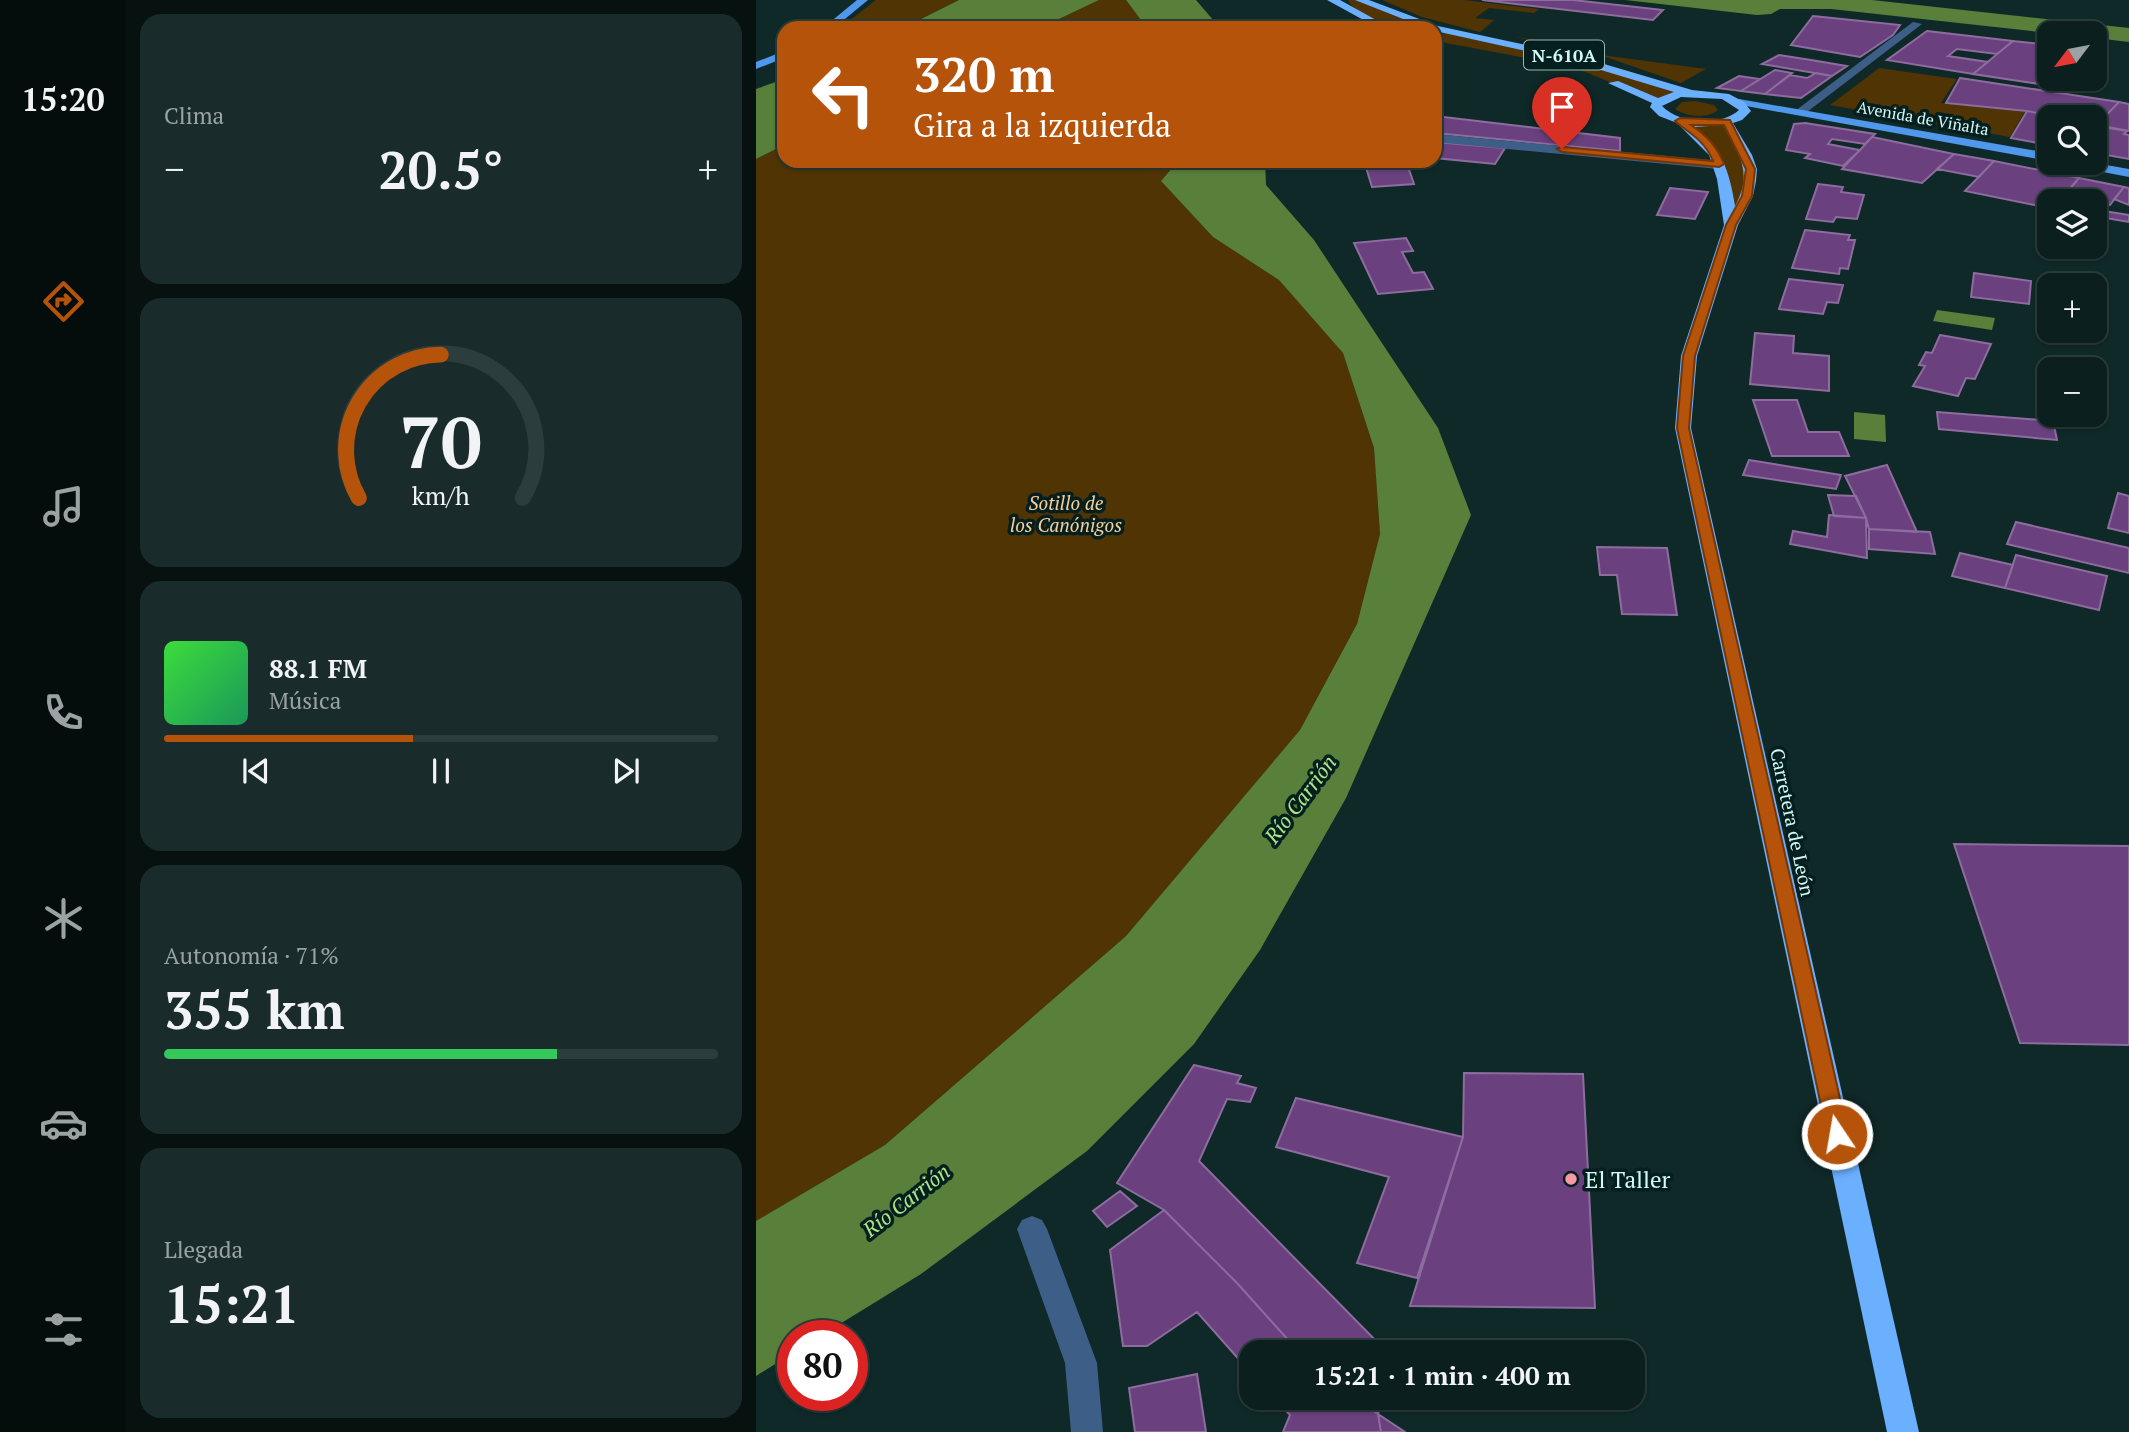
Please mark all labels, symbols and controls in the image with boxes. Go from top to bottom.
north arrow [2037,21,2107,91]
map controls [2037,21,2107,427]
road number: N-610A [1524,40,1604,70]
text: 320 m [913,41,1055,106]
icon: left [798,49,889,140]
pin [1532,77,1592,149]
text: 15:20 [21,78,105,120]
icon: arrive [1543,88,1581,126]
street label: Avenida de Viñalta [1855,96,1991,140]
text: Clima [164,100,224,131]
text: Gira a la izquierda [913,104,1171,146]
button: search [2037,105,2107,175]
text: 20.5° [378,135,504,204]
text: − [164,144,184,194]
text: + [698,144,718,194]
button: layers [2037,189,2107,259]
button: + [2037,273,2107,343]
icon: directions [39,277,88,326]
button: − [2037,357,2107,427]
text: 70 [400,393,482,490]
text: km/h [412,479,470,512]
icon: music [39,482,88,531]
park label: Sotillo de los Canónigos [1010,490,1122,537]
text: 88.1 FM [269,651,367,685]
text: Música [269,685,341,716]
icon: phone [39,688,88,737]
street label: Carretera de León [1765,746,1821,898]
water label: Río Carrión [1257,749,1342,849]
icon: previous [237,752,275,790]
icon: pause [422,752,460,790]
icon: next [607,752,645,790]
icon: climate [39,894,88,943]
text: Autonomía · 71% [164,940,339,971]
text: 355 km [164,975,345,1044]
position arrow [1800,1097,1874,1171]
icon: car [39,1099,88,1148]
water label: Río Carrión [856,1157,955,1243]
place label: El Taller [1585,1164,1670,1195]
marker: El Taller [1563,1171,1579,1187]
text: Llegada [164,1234,243,1265]
text: 15:21 [164,1269,299,1338]
icon: filters [39,1305,88,1354]
speed limit sign: 80 [777,1320,868,1411]
text: 15:21 · 1 min · 400 m [1313,1358,1571,1392]

